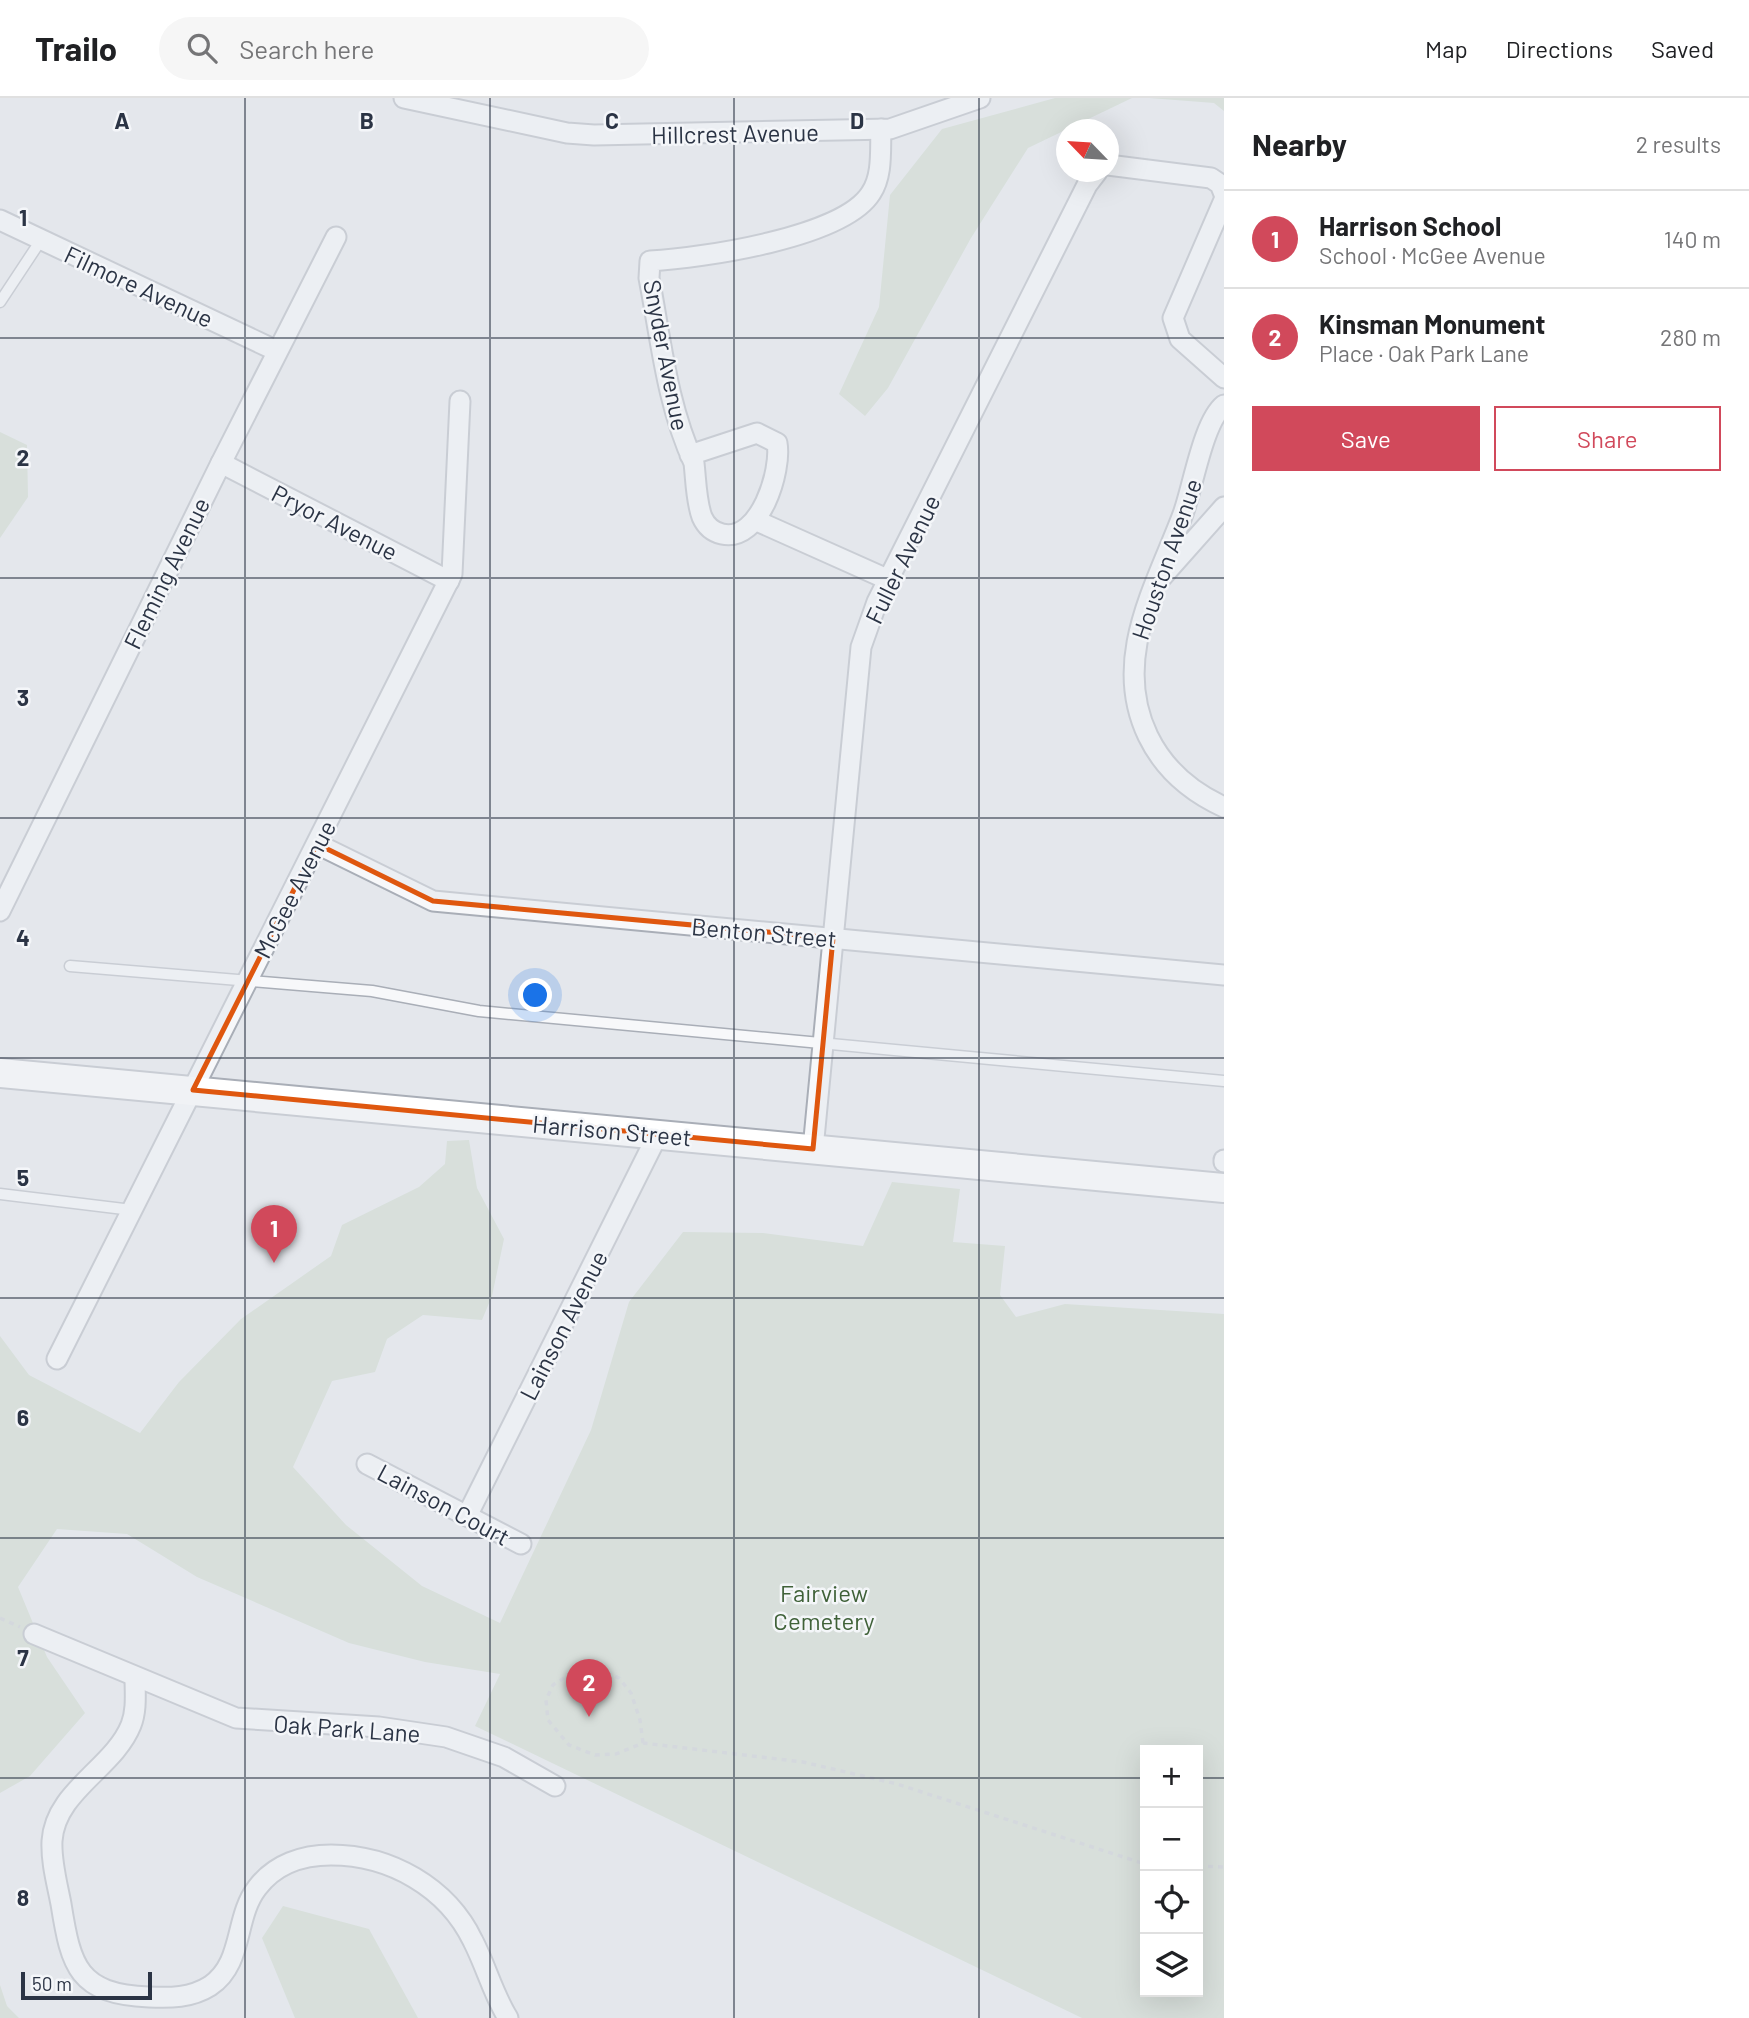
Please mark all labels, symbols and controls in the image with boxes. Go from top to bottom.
search box [159,17,649,80]
text: Trailo [35,28,117,68]
icon: search [183,29,221,67]
text: Search here [239,33,374,64]
text: Map [1425,34,1468,63]
text: Directions [1506,34,1613,63]
text: Saved [1651,34,1714,63]
text: A [114,106,130,134]
text: B [360,106,374,134]
text: C [605,106,619,134]
text: D [850,106,864,134]
street label: Hillcrest Avenue [651,117,819,149]
north arrow [1056,119,1119,182]
text: Nearby [1252,126,1347,162]
text: 2 results [1636,130,1721,158]
text: 1 [19,203,27,231]
text: Harrison School [1319,210,1501,241]
text: 1 [1271,225,1279,253]
text: 140 m [1664,225,1721,253]
street label: Filmore Avenue [60,239,218,333]
text: School · McGee Avenue [1319,241,1546,269]
street label: Snyder Avenue [638,277,696,433]
text: Kinsman Monument [1319,308,1545,339]
text: 2 [1269,323,1281,351]
text: 280 m [1660,323,1721,351]
text: Place · Oak Park Lane [1319,339,1529,367]
button: Save [1252,406,1480,471]
button: Share [1494,406,1721,471]
text: 2 [17,443,29,471]
street label: Houston Avenue [1125,475,1207,643]
street label: Pryor Avenue [267,478,403,566]
street label: Fuller Avenue [858,490,946,628]
street label: Fleming Avenue [117,493,215,653]
text: 3 [17,683,29,711]
street label: McGee Avenue [247,815,341,963]
street label: Benton Street [690,911,838,953]
text: 4 [16,923,30,951]
your location [518,978,552,1012]
street label: Harrison Street [531,1109,693,1151]
text: 5 [17,1163,29,1191]
pin: 1 [251,1205,297,1263]
street label: Lainson Avenue [513,1246,613,1404]
text: 6 [17,1403,29,1431]
street label: Lainson Court [373,1457,515,1551]
park label: Fairview Cemetery [773,1578,875,1635]
text: 7 [17,1643,29,1671]
pin: 2 [566,1659,612,1717]
street label: Oak Park Lane [273,1708,421,1748]
map controls [1140,1745,1203,1997]
button: + [1140,1745,1203,1808]
button: − [1140,1808,1203,1871]
button: locate [1140,1871,1203,1934]
text: 8 [17,1883,29,1911]
button: layers [1140,1934,1203,1997]
scale bar [21,1969,152,2001]
text: 50 m [32,1972,72,1995]

